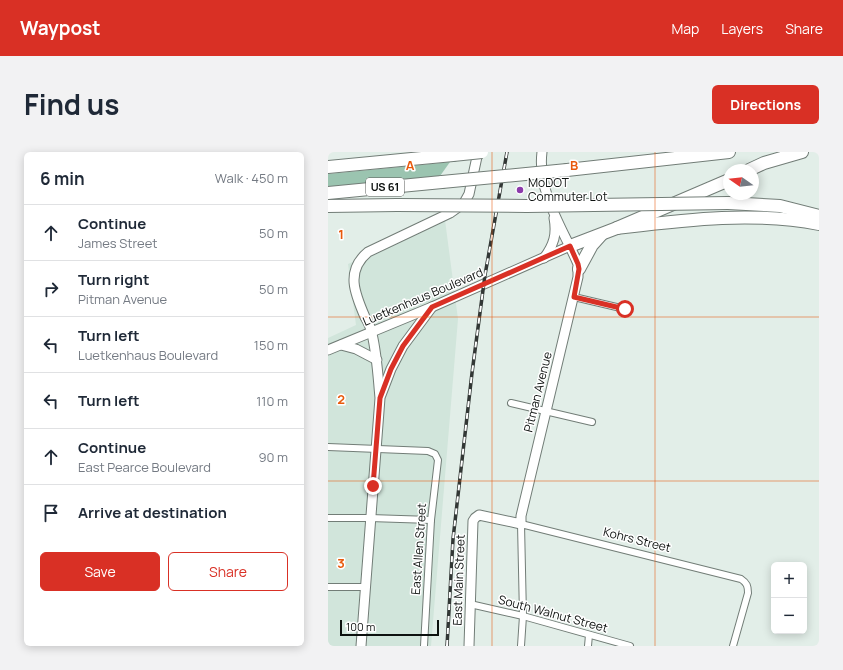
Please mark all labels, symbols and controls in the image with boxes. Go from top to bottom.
text: Waypost [20,15,100,41]
text: Map [671,19,699,38]
text: Layers [721,19,763,38]
text: Share [785,19,823,38]
text: Find us [24,85,119,123]
button: Directions [712,85,819,124]
text: A [406,156,415,174]
text: B [570,156,578,174]
north arrow [723,164,759,200]
text: 6 min [40,167,85,190]
text: Walk · 450 m [215,169,288,187]
place label: MoDOT Commuter Lot [528,174,608,205]
road number: US 61 [366,178,404,196]
marker: MoDOT Commuter Lot [515,185,525,195]
text: Continue [78,213,146,234]
icon: ahead [40,222,62,244]
text: 50 m [259,224,288,242]
text: 1 [338,225,344,243]
text: James Street [78,234,157,252]
street label: Luetkenhaus Boulevard [360,263,486,330]
text: Turn right [78,269,149,290]
icon: right [40,278,62,300]
text: 50 m [259,280,288,298]
text: Pitman Avenue [78,290,167,308]
route start [616,300,634,318]
text: Turn left [78,325,140,346]
icon: left [40,334,62,356]
text: 150 m [254,336,288,354]
text: Luetkenhaus Boulevard [78,346,218,364]
street label: Pitman Avenue [519,350,556,434]
icon: left [40,390,62,412]
text: Turn left [78,390,140,411]
text: 2 [337,390,345,408]
text: 110 m [256,392,288,410]
text: Continue [78,437,146,458]
icon: ahead [40,446,62,468]
text: 90 m [258,448,288,466]
text: East Pearce Boulevard [78,458,211,476]
route end [364,477,382,495]
icon: arrive [40,502,62,524]
text: Arrive at destination [78,502,227,523]
street label: East Allen Street [407,502,430,595]
street label: Kohrs Street [602,523,673,556]
street label: East Main Street [448,534,469,626]
button: Save [40,552,160,591]
button: Share [168,552,288,591]
text: 3 [337,554,345,572]
map controls [771,562,807,634]
button: + [771,562,807,598]
street label: South Walnut Street [496,591,610,636]
button: − [771,598,807,634]
scale bar [340,618,439,637]
text: 100 m [346,619,375,634]

